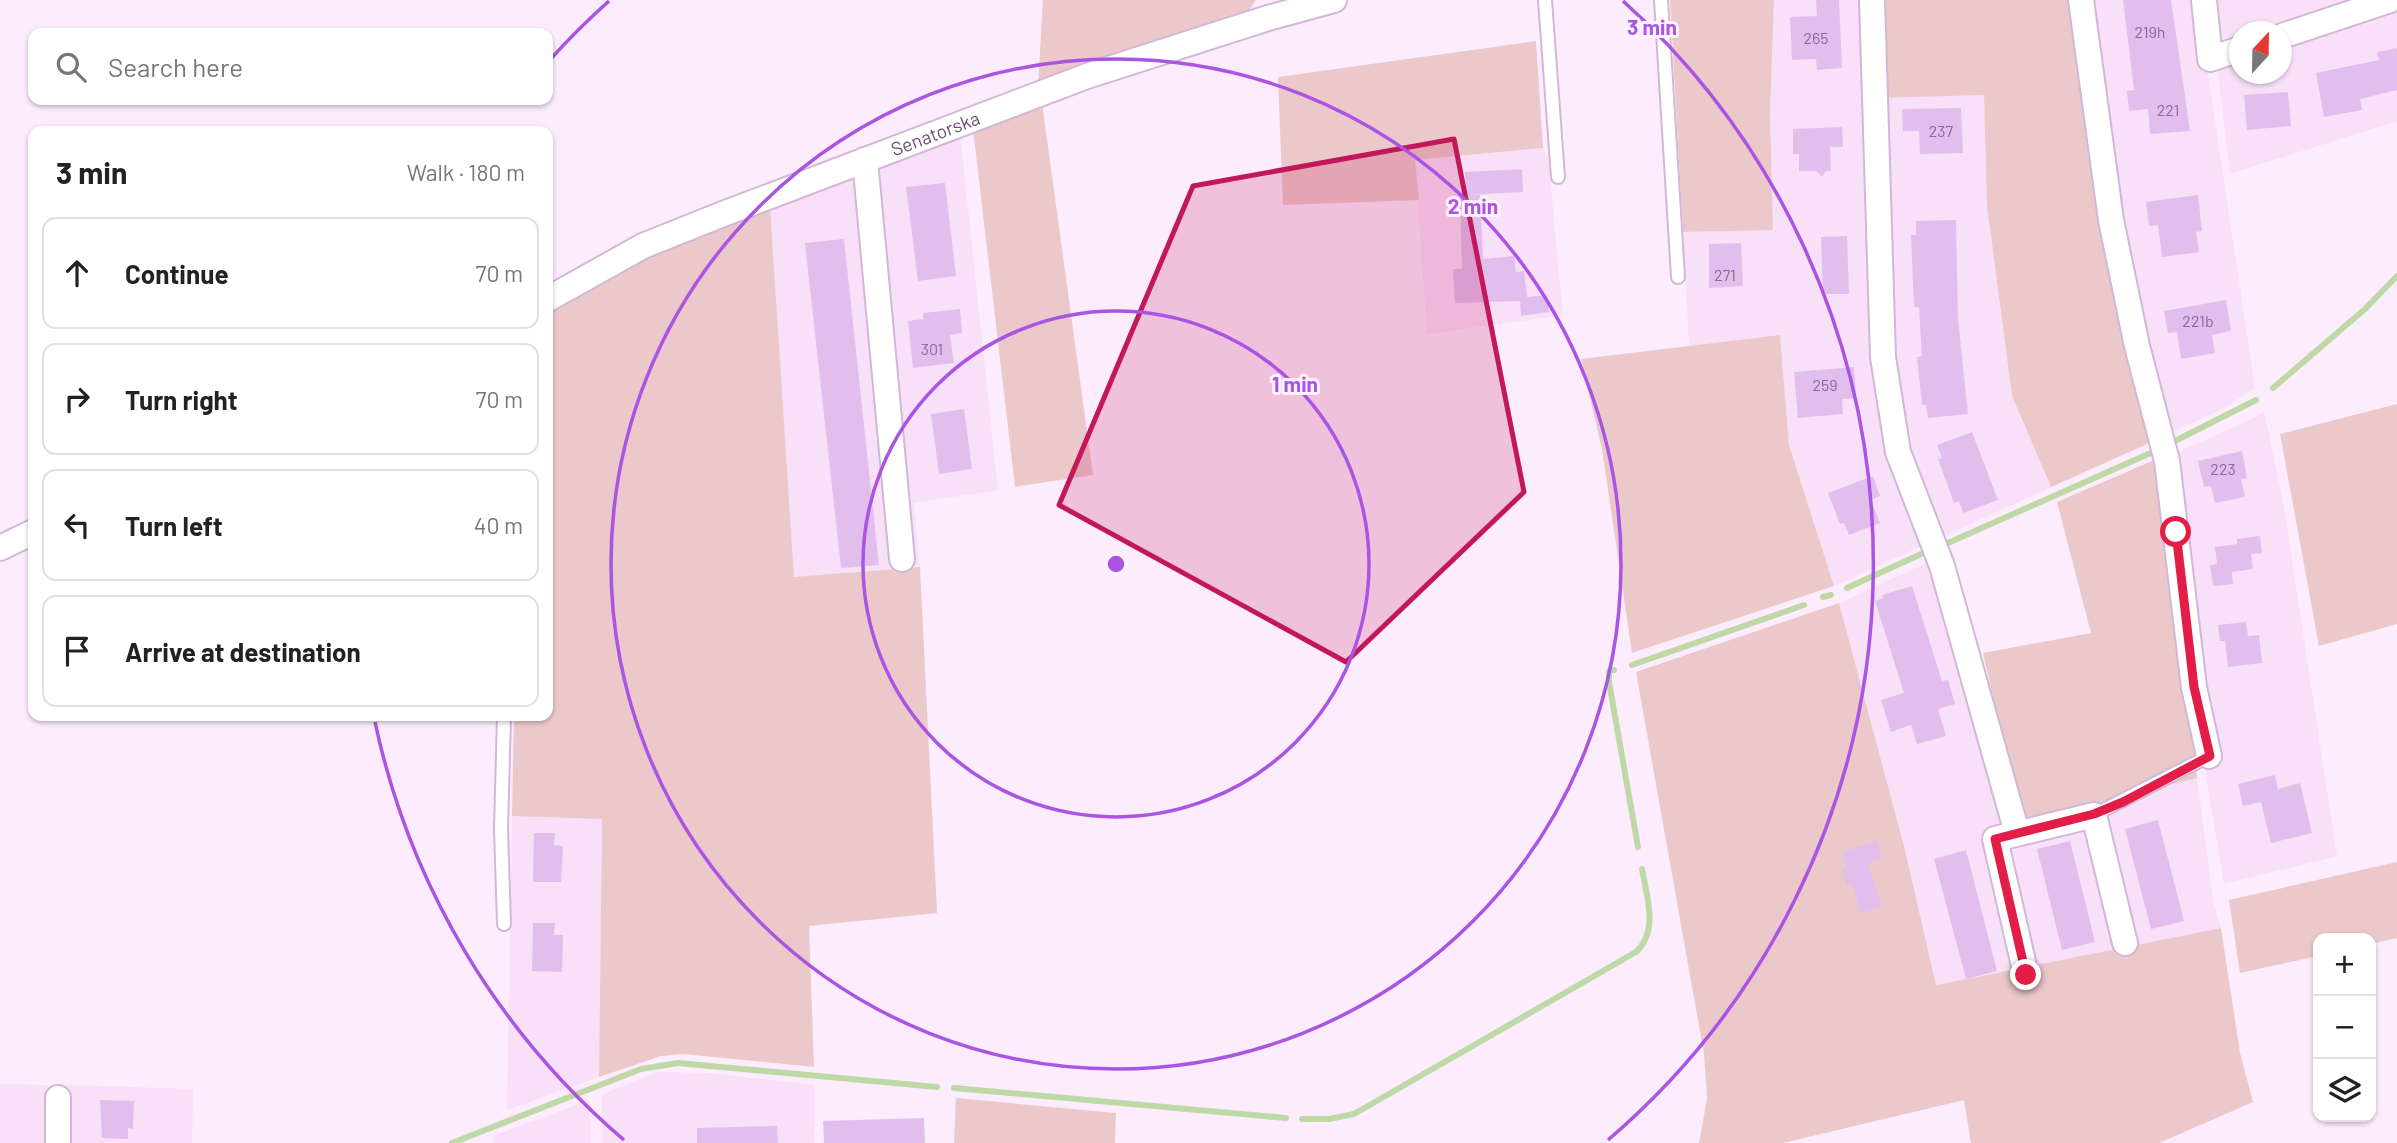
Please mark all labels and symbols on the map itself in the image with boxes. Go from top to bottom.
text: 3 min [1627,14,1677,39]
north arrow [2229,21,2292,84]
house number: 219h [2135,22,2165,41]
house number: 265 [1803,28,1829,47]
house number: 221 [2157,100,2179,119]
street label: Senatorska [887,106,983,160]
house number: 237 [1929,121,1954,140]
text: 2 min [1448,193,1498,218]
house number: 271 [1714,265,1736,284]
house number: 221b [2182,311,2214,330]
house number: 301 [921,339,943,358]
text: 1 min [1272,371,1318,396]
house number: 259 [1812,375,1838,394]
house number: 223 [2210,459,2236,478]
route start [2160,516,2191,547]
centre of rings [1104,552,1128,576]
route end [2010,959,2041,990]

